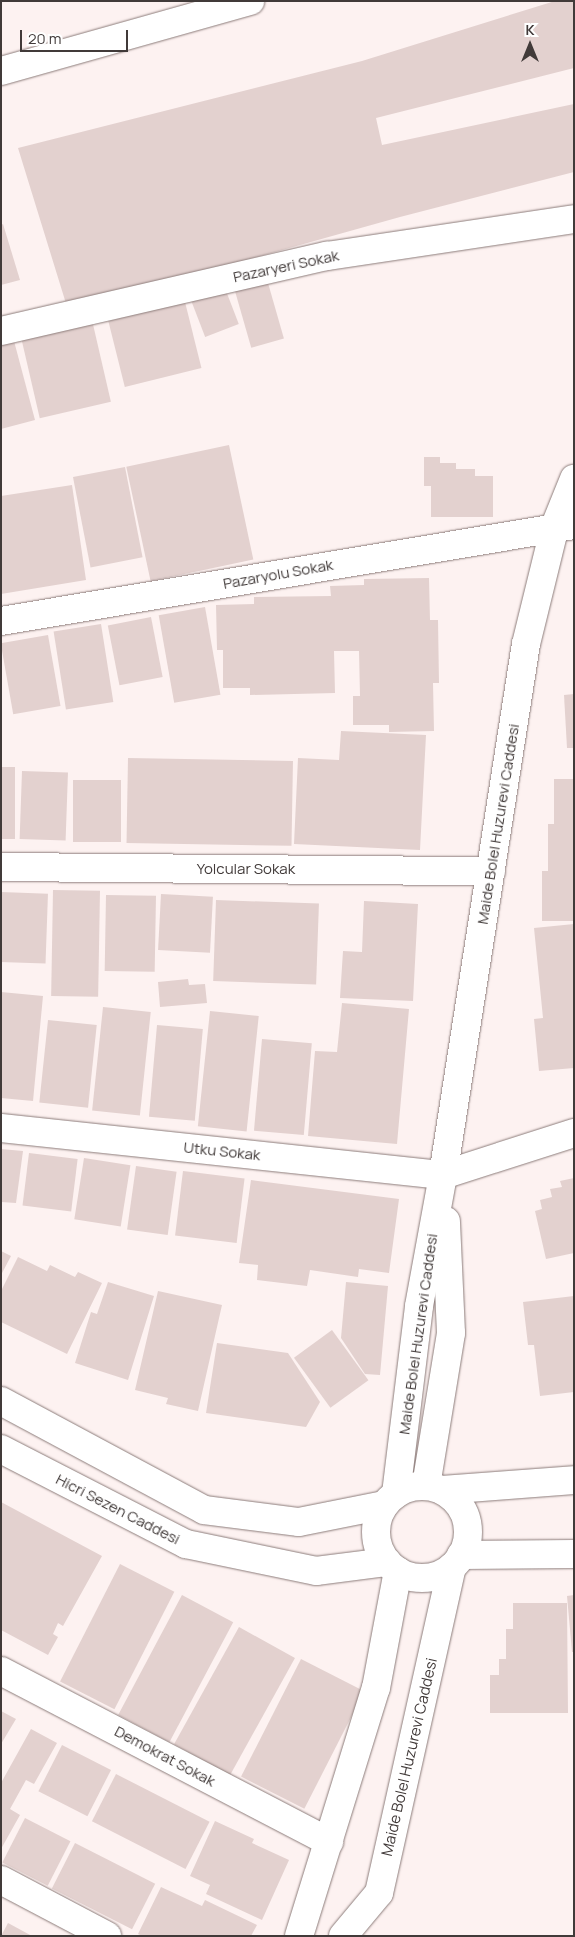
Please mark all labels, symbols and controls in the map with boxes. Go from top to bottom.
scale bar [22,20,130,52]
north arrow [505,20,555,70]
text: K [525,20,535,39]
text: 20 m [28,28,61,49]
street label: Pazaryeri Sokak [231,246,341,286]
street label: Pazaryolu Sokak [222,555,334,593]
street label: Maide Bolel Huzurevi Caddesi [473,722,523,926]
street label: Yolcular Sokak [197,860,295,878]
street label: Utku Sokak [183,1138,261,1164]
street label: Maide Bolel Huzurevi Caddesi [395,1232,441,1436]
street label: Hicri Sezen Caddesi [53,1470,183,1548]
street label: Maide Bolel Huzurevi Caddesi [377,1656,441,1858]
street label: Demokrat Sokak [112,1722,218,1790]

